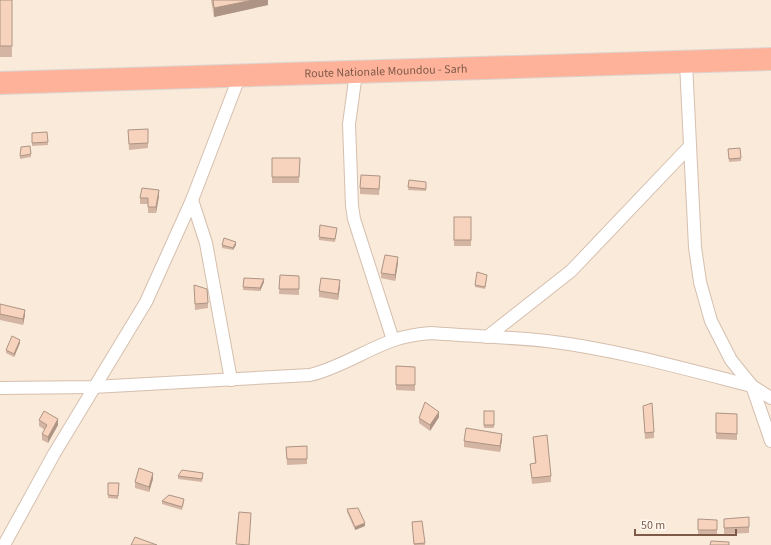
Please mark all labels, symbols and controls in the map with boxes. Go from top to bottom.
street label: Route Nationale Moundou - Sarh [304,60,468,82]
scale bar [635,511,736,537]
text: 50 m [641,517,665,534]

